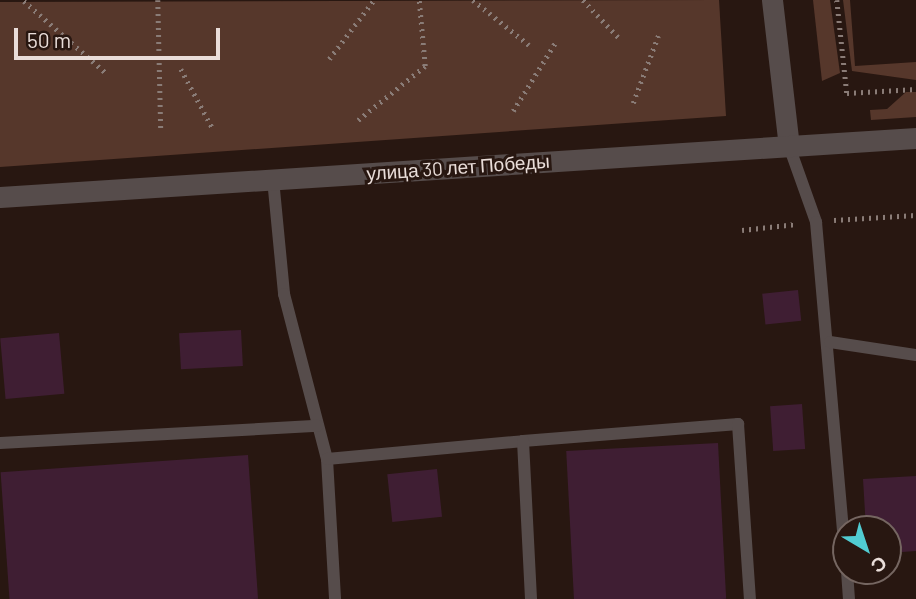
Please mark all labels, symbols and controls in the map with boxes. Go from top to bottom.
scale bar [18,14,224,58]
text: 50 m [27,27,71,52]
street label: улица 30 лет Победы [366,149,550,185]
north arrow [832,515,902,585]
text: С [867,552,892,578]

